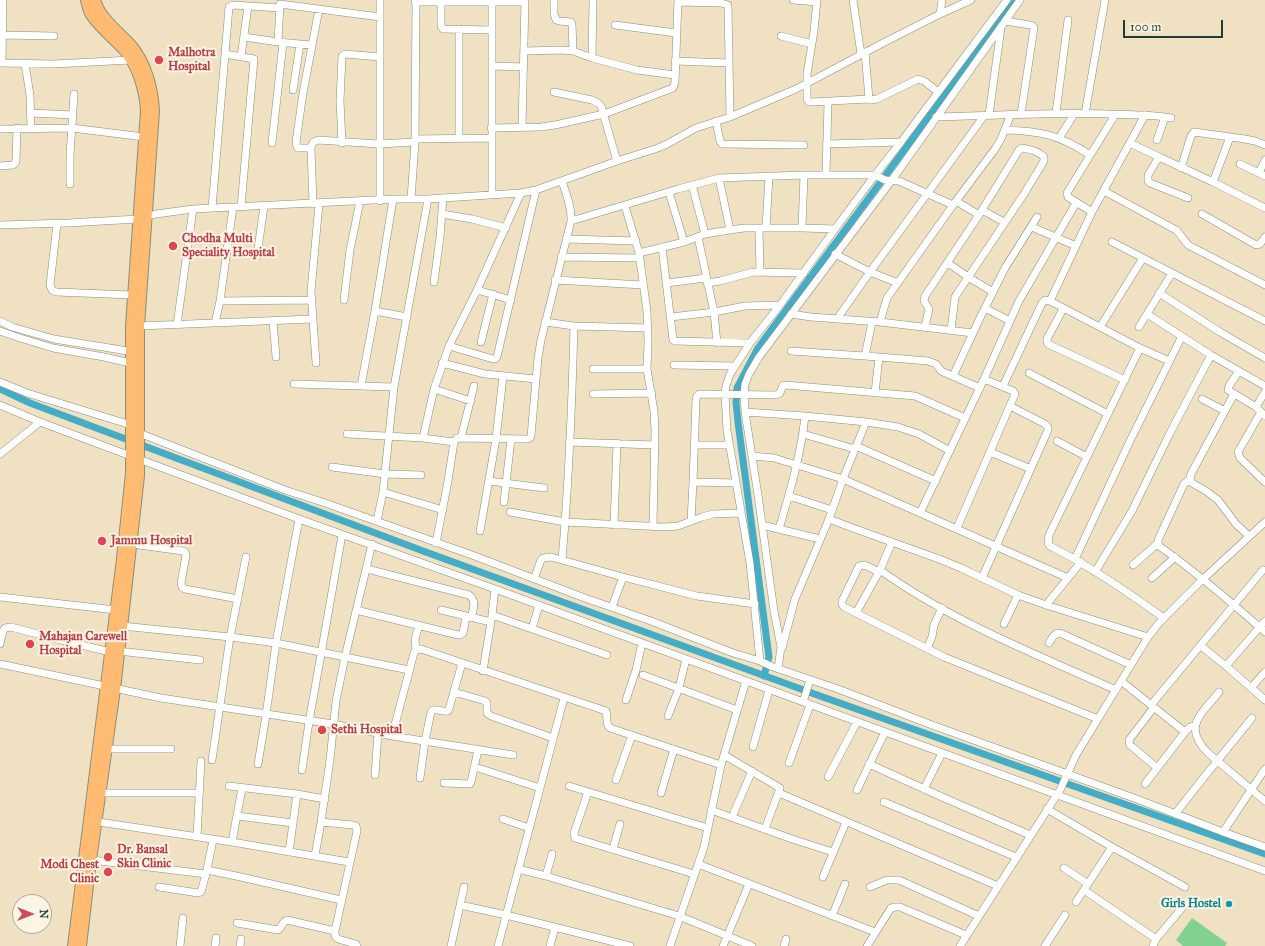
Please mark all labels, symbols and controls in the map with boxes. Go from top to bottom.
scale bar [1125,12,1225,38]
text: 100 m [1130,20,1161,34]
place label: Malhotra Hospital [168,46,215,74]
marker: Malhotra Hospital [153,54,165,66]
place label: Chodha Multi Speciality Hospital [182,232,275,260]
marker: Chodha Multi Speciality Hospital [167,240,179,252]
place label: Jammu Hospital [111,534,192,548]
marker: Jammu Hospital [96,535,108,547]
place label: Mahajan Carewell Hospital [39,630,127,658]
marker: Mahajan Carewell Hospital [24,638,36,650]
place label: Sethi Hospital [331,723,402,737]
marker: Sethi Hospital [316,724,328,736]
place label: Dr. Bansal Skin Clinic [117,843,171,871]
marker: Dr. Bansal Skin Clinic [102,851,114,863]
place label: Modi Chest Clinic [40,858,99,886]
marker: Modi Chest Clinic [102,866,114,878]
north arrow [12,894,52,934]
place label: Girls Hostel [1161,897,1221,911]
marker: Girls Hostel [1224,899,1234,909]
text: N [37,909,50,919]

